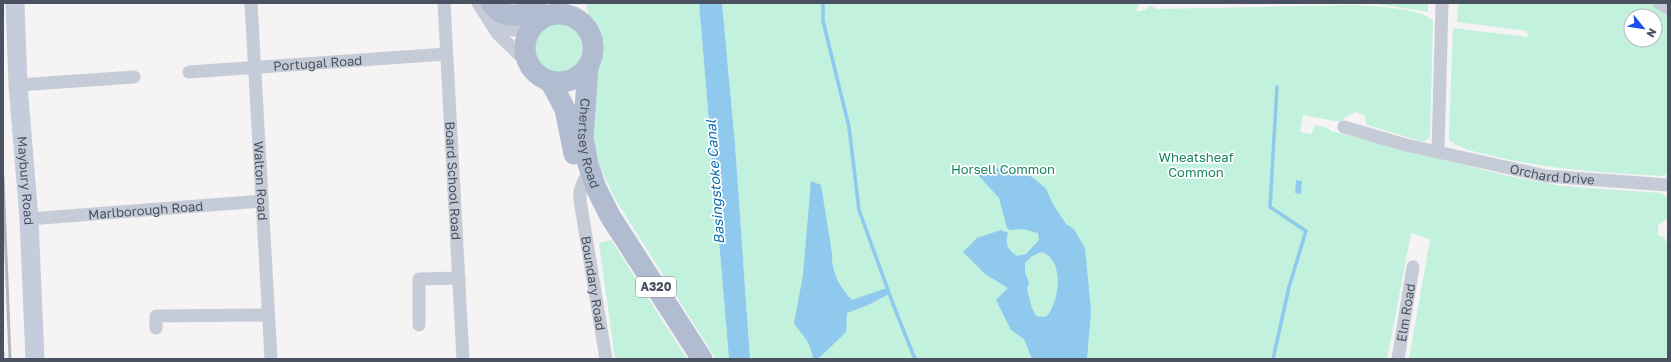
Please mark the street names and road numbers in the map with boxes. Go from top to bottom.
street label: Portugal Road [273,52,363,74]
street label: Chertsey Road [575,98,604,190]
street label: Board School Road [442,121,465,240]
street label: Maybury Road [14,135,37,225]
street label: Walton Road [251,141,271,221]
street label: Orchard Drive [1508,160,1595,188]
street label: Marlborough Road [88,198,204,222]
street label: Boundary Road [578,235,609,332]
road number: A320 [636,277,676,297]
street label: Elm Road [1393,282,1418,343]

